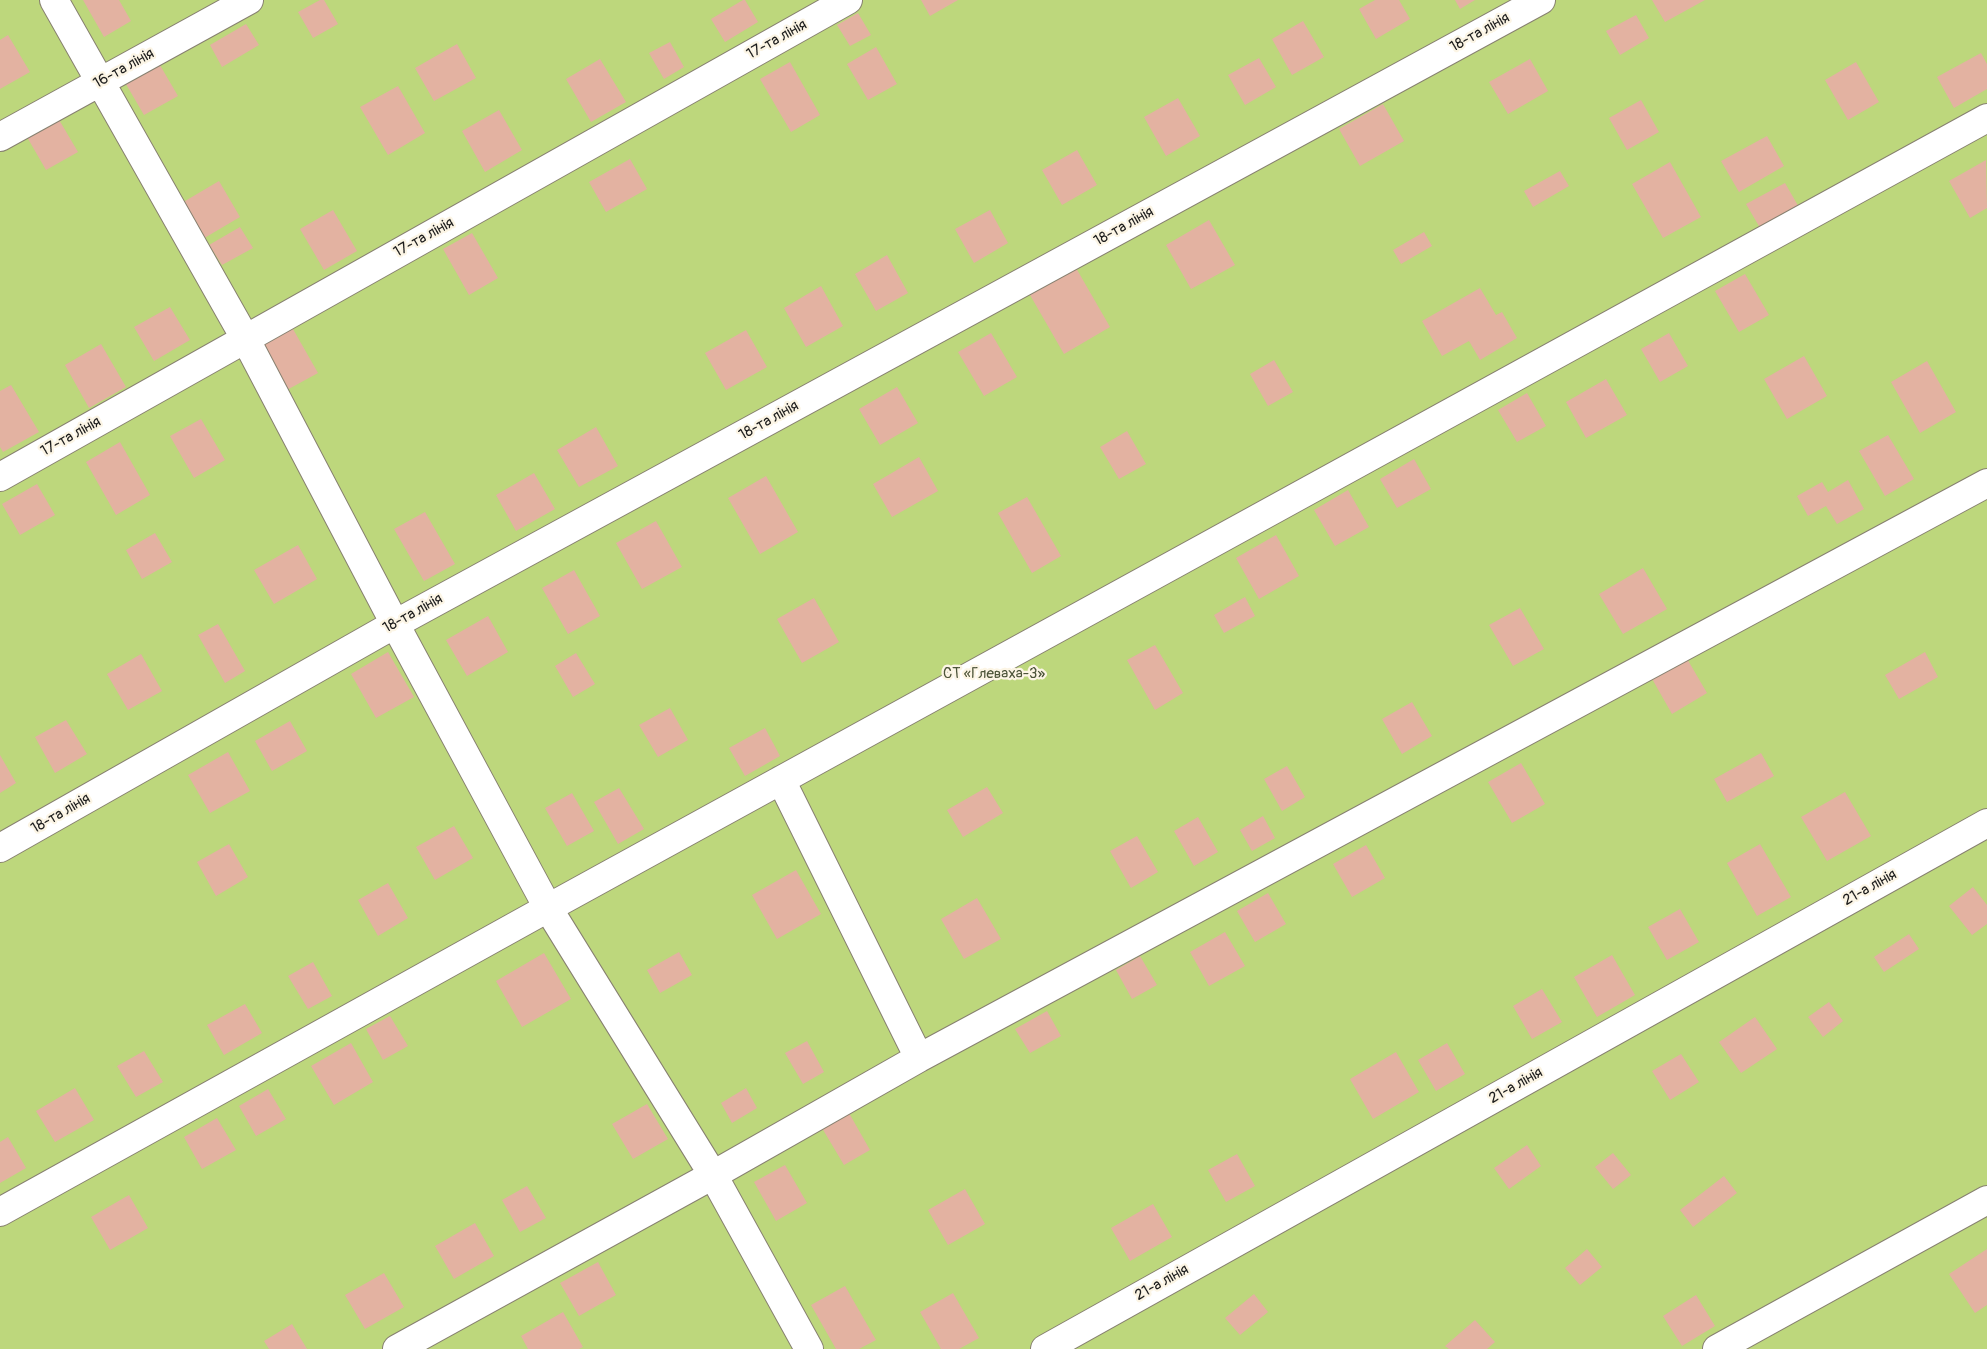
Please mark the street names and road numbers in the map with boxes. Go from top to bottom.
street label: 18-та лінія [1447,9,1513,57]
street label: 17-та лінія [744,16,810,64]
street label: 16-та лінія [91,45,157,93]
street label: 18-та лінія [1091,203,1157,251]
street label: 17-та лінія [391,214,457,262]
street label: 18-та лінія [736,397,802,445]
street label: 17-та лінія [38,413,104,461]
street label: 18-та лінія [380,590,446,638]
street label: 18-та лінія [28,790,94,838]
street label: 21-а лінія [1840,866,1900,910]
street label: 21-а лінія [1486,1064,1546,1108]
street label: 21-а лінія [1132,1261,1192,1305]

